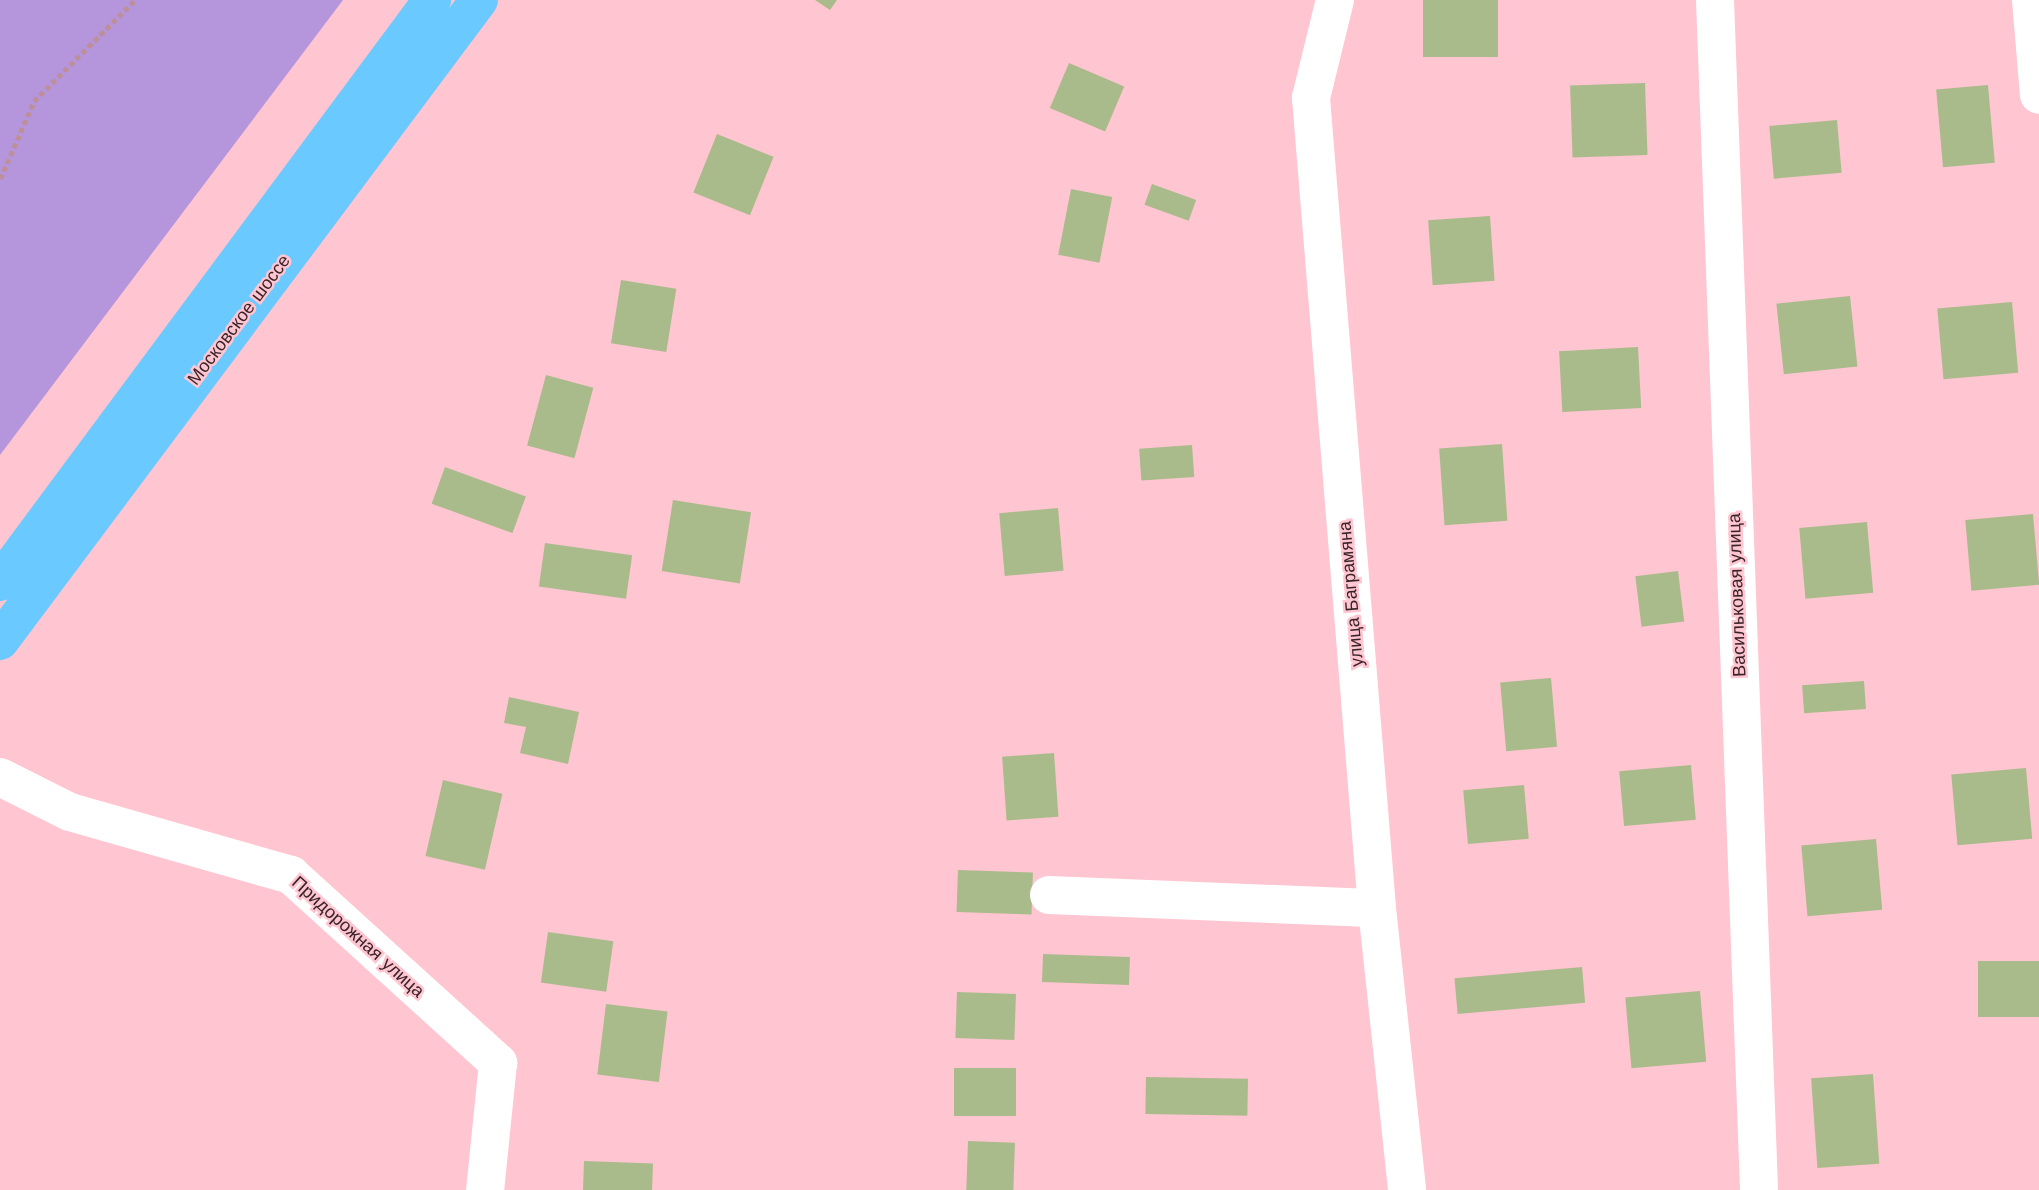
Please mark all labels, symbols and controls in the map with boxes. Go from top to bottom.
street label: Московское шоссе [183,251,295,389]
street label: Васильковая улица [1723,513,1751,677]
street label: улица Баграмяна [1334,520,1368,668]
street label: Придорожная улица [287,872,429,1002]

